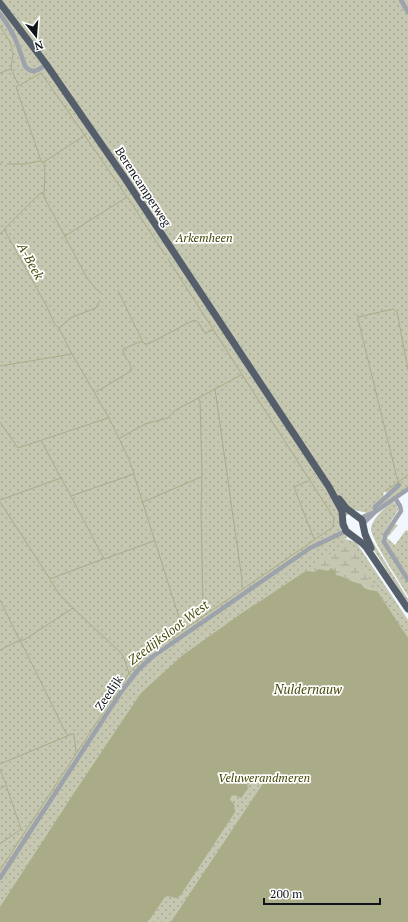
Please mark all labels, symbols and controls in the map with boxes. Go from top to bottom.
north arrow [16,16,56,56]
text: N [32,38,45,54]
street label: Berencamperweg [112,144,175,230]
park label: Arkemheen [174,230,233,245]
water label: A-Beek [13,238,49,283]
water label: Zeedijksloot West [124,595,213,668]
street label: Zeedijk [91,672,126,713]
water label: Nuldernauw [273,680,343,698]
park label: Veluwerandmeren [218,770,310,785]
scale bar [264,880,380,906]
text: 200 m [270,886,303,901]

